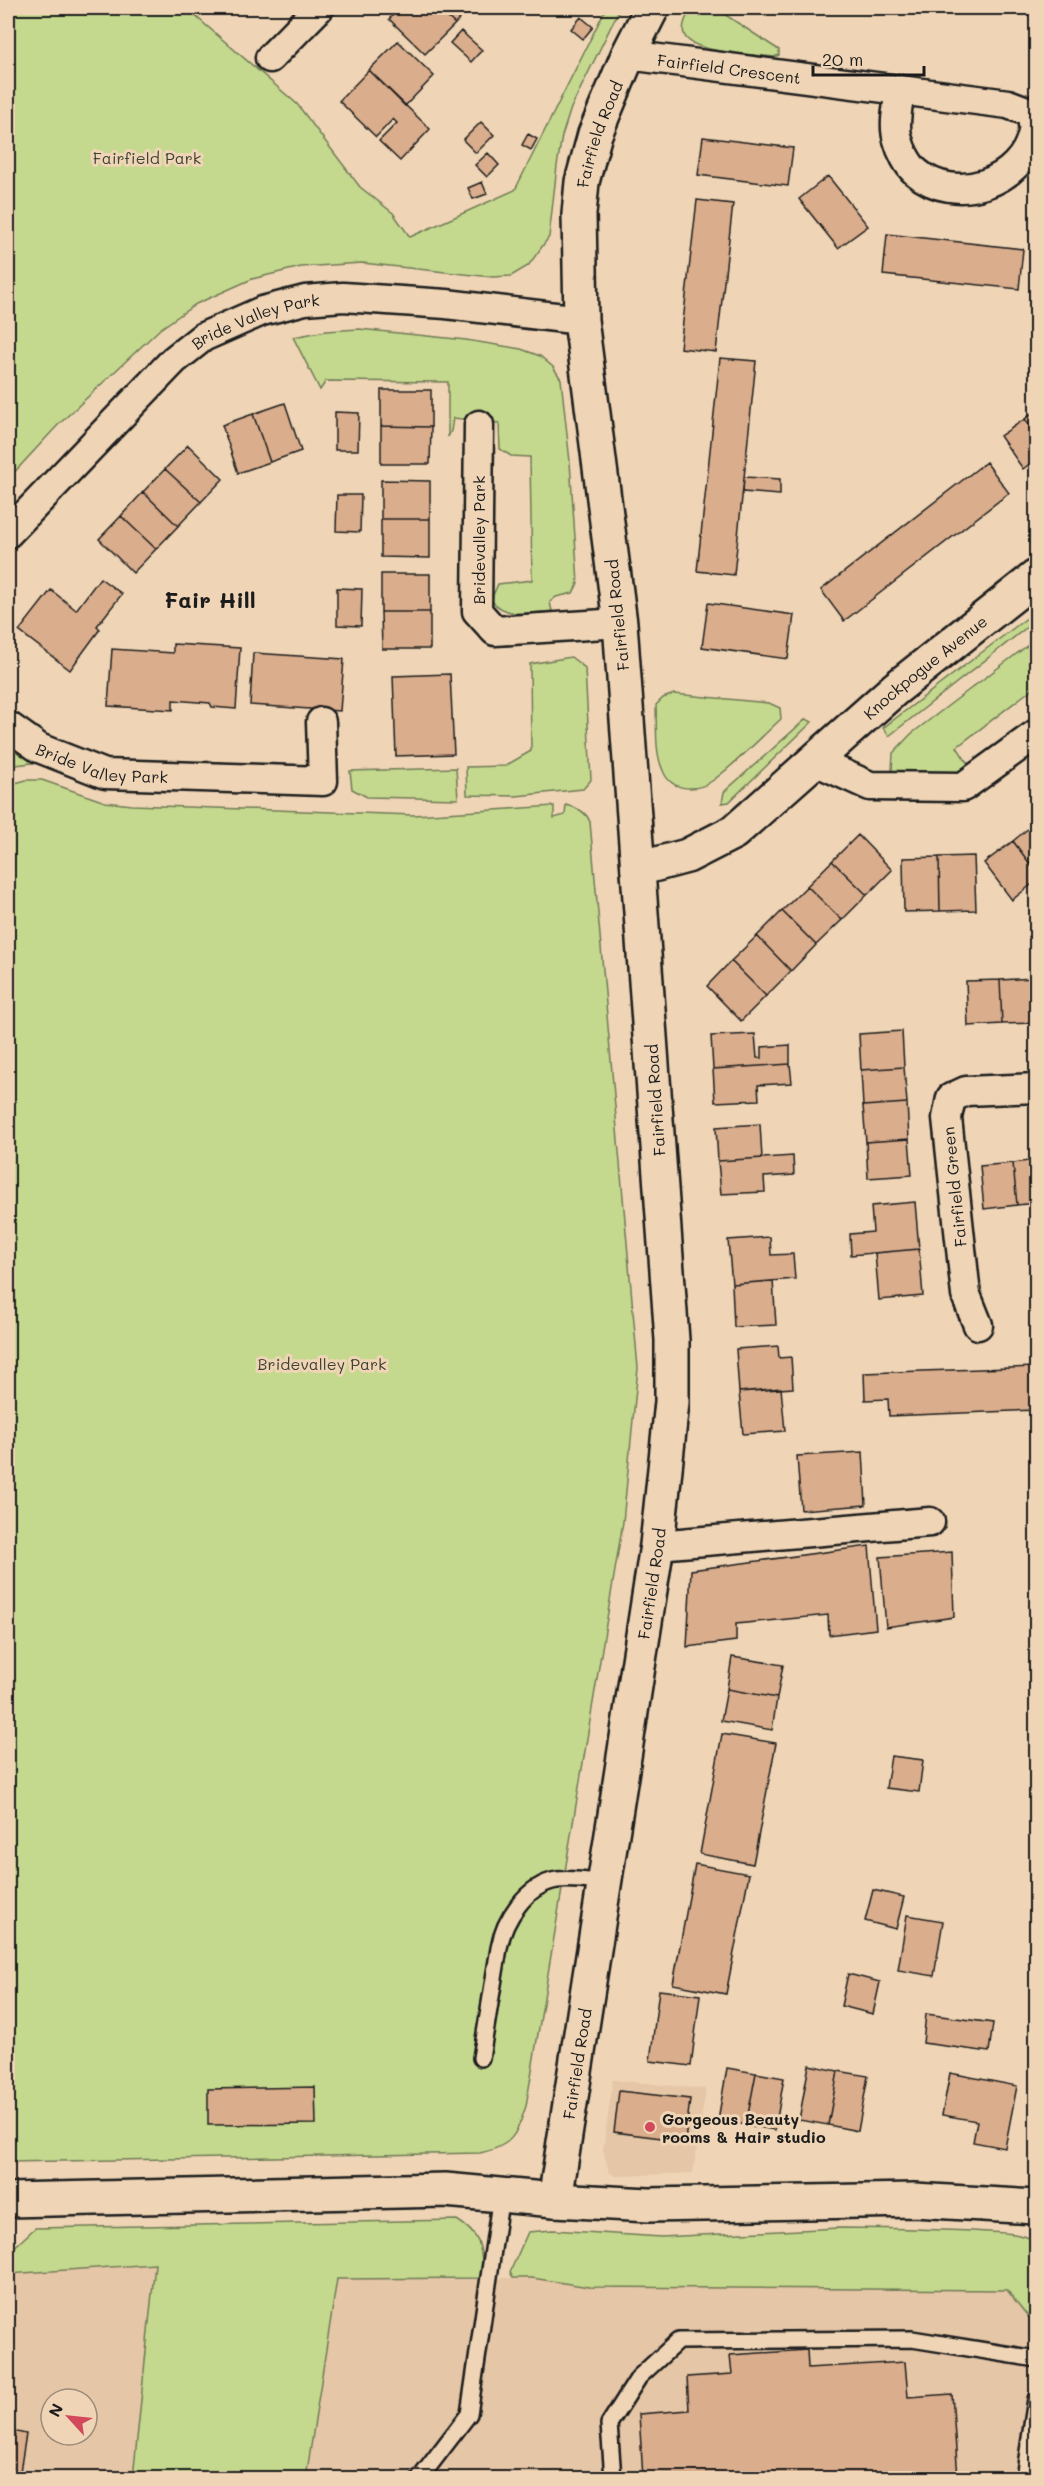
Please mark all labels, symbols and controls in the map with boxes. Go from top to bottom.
scale bar [813,39,924,77]
text: 20 m [822,47,863,71]
street label: Fairfield Crescent [656,48,802,88]
street label: Fairfield Road [571,77,627,188]
park label: Fairfield Park [93,147,201,168]
street label: Bride Valley Park [186,288,320,353]
street label: Bridevalley Park [468,475,489,605]
street label: Fairfield Road [601,558,633,672]
district label: Fair Hill [164,585,256,614]
street label: Knockpogue Avenue [858,610,991,723]
street label: Bride Valley Park [33,737,168,787]
street label: Fairfield Road [641,1043,669,1157]
street label: Fairfield Green [937,1126,971,1248]
park label: Bridevalley Park [257,1353,387,1374]
street label: Fairfield Road [632,1527,669,1640]
street label: Fairfield Road [557,2007,595,2121]
place label: Gorgeous Beauty rooms & Hair studio [662,2108,826,2147]
marker: Gorgeous Beauty rooms & Hair studio [643,2120,657,2134]
north arrow [39,2387,99,2447]
text: N [43,2400,67,2420]

